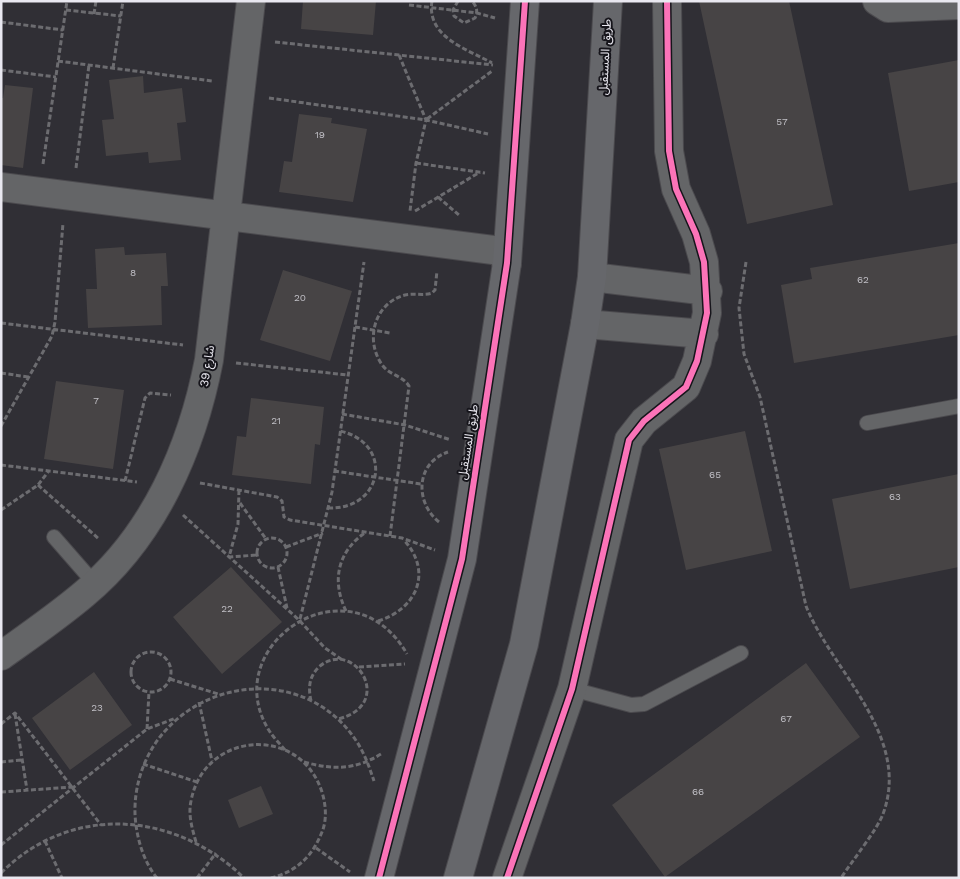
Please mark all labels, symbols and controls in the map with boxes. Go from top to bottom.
street label: طريق المستقبل [596,19,615,96]
house number: 57 [776,116,788,127]
house number: 19 [315,129,325,140]
house number: 8 [130,267,136,278]
house number: 62 [857,274,869,285]
house number: 20 [294,292,306,303]
street label: شارع 39 [197,344,219,388]
house number: 7 [93,395,99,406]
street label: طريق المستقبل [455,403,482,481]
house number: 21 [271,415,281,426]
house number: 65 [709,469,721,480]
house number: 63 [889,491,901,502]
house number: 22 [221,603,233,614]
house number: 23 [91,702,103,713]
house number: 67 [780,713,792,724]
house number: 66 [692,786,704,797]

